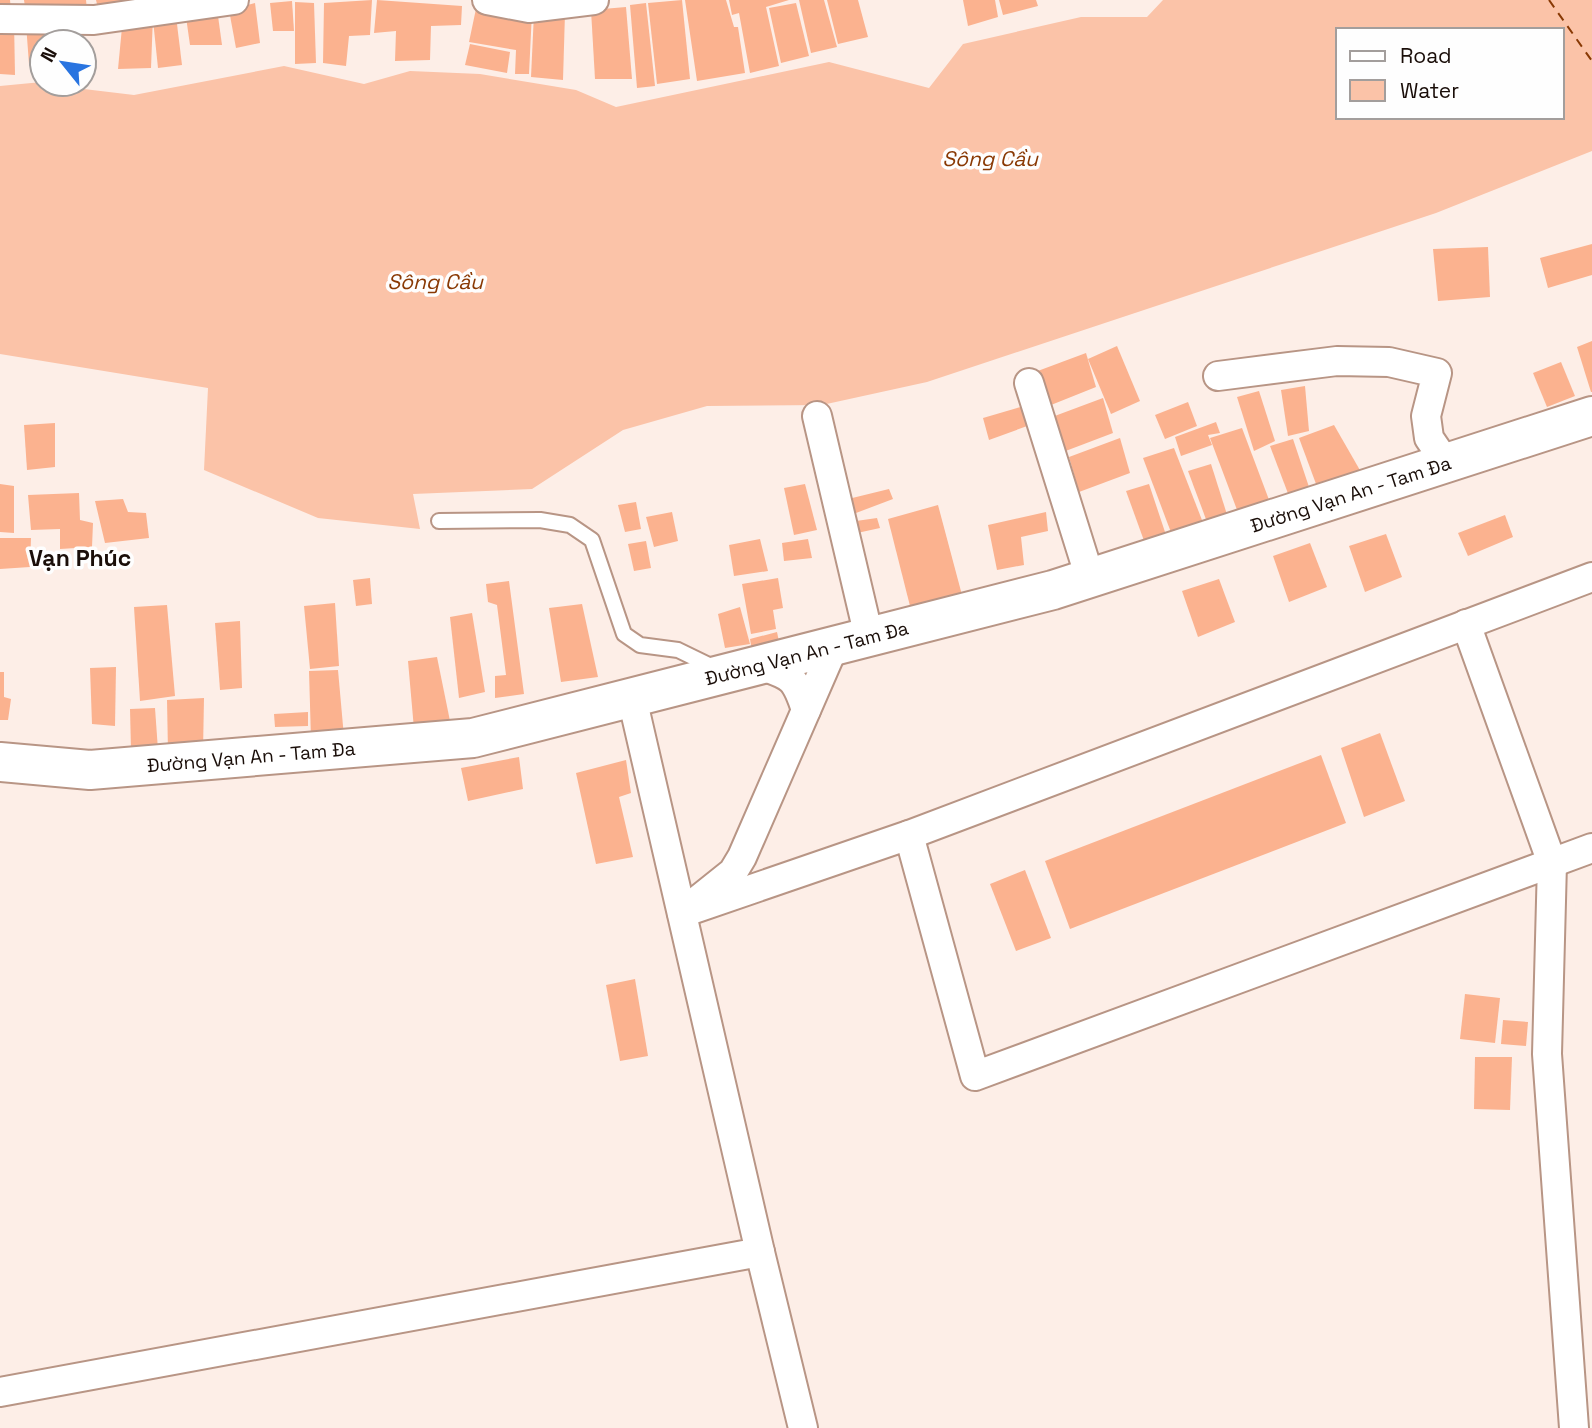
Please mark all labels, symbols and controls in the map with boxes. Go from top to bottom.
north arrow [28,28,98,98]
legend [1336,28,1564,119]
text: Road [1400,42,1452,69]
text: N [35,43,63,67]
text: Water [1400,77,1459,104]
water label: Sông Cầu [942,145,1039,172]
water label: Sông Cầu [387,268,484,295]
street label: Đường Vạn An - Tam Đa [1247,450,1454,538]
district label: Vạn Phúc [29,543,131,573]
street label: Đường Vạn An - Tam Đa [702,615,911,691]
street label: Đường Vạn An - Tam Đa [146,736,356,778]

